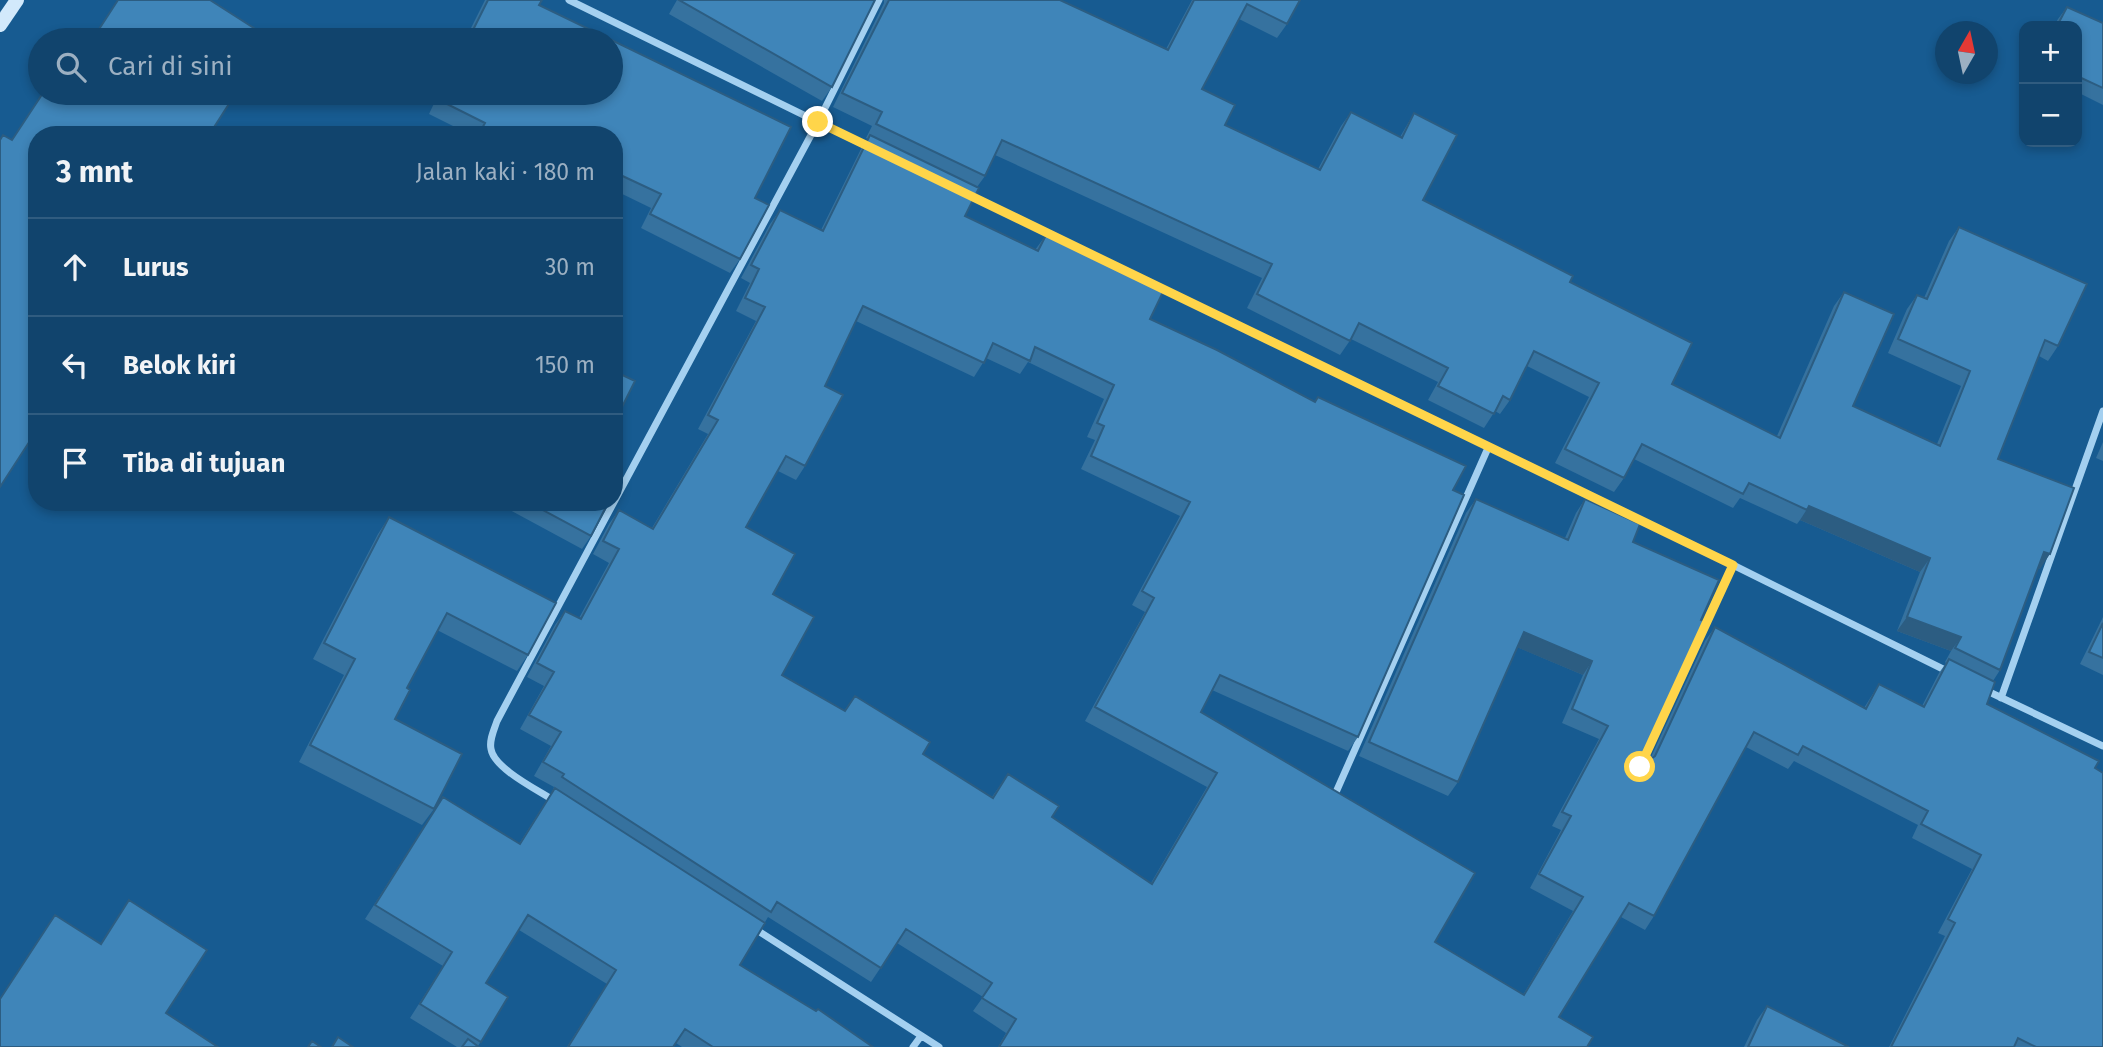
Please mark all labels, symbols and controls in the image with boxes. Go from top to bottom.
north arrow [1935,21,1998,84]
map controls [2019,21,2082,147]
button: + [2019,21,2082,84]
search box [28,28,623,105]
icon: search [52,48,90,86]
text: Cari di sini [108,51,233,82]
button: − [2019,84,2082,147]
route end [802,106,833,137]
text: 3 mnt [56,154,133,190]
text: Jalan kaki · 180 m [416,158,595,186]
icon: ahead [56,248,94,286]
text: Lurus [123,252,189,283]
text: 30 m [545,253,595,281]
icon: left [56,346,94,384]
text: Belok kiri [123,350,236,381]
text: 150 m [535,351,595,379]
icon: arrive [56,444,94,482]
text: Tiba di tujuan [123,448,285,479]
route start [1624,751,1655,782]

